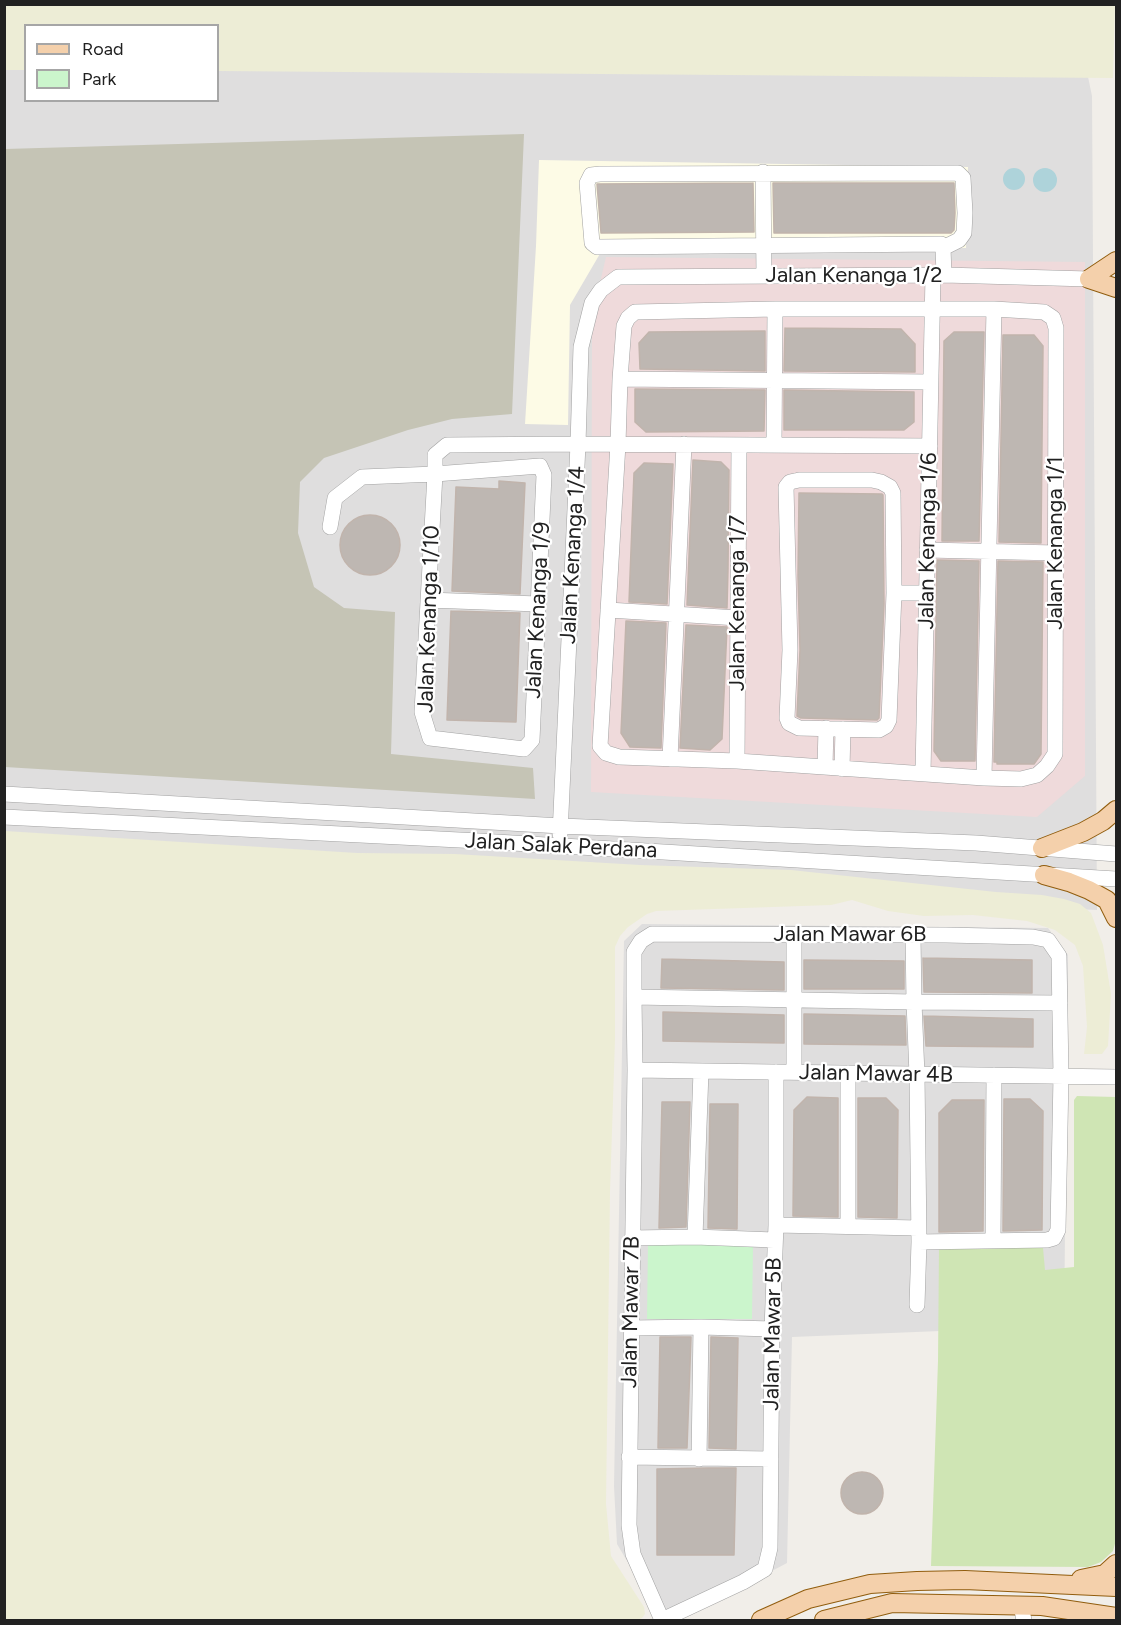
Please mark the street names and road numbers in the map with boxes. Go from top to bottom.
street label: Jalan Kenanga 1/2 [766,263,942,289]
street label: Jalan Kenanga 1/6 [913,452,943,630]
street label: Jalan Kenanga 1/1 [1043,456,1069,630]
street label: Jalan Kenanga 1/4 [555,465,591,645]
street label: Jalan Kenanga 1/7 [725,515,751,691]
street label: Jalan Kenanga 1/9 [520,521,556,699]
street label: Jalan Kenanga 1/10 [413,525,445,713]
street label: Jalan Salak Perdana [464,828,658,864]
street label: Jalan Mawar 6B [774,922,926,948]
street label: Jalan Mawar 4B [799,1059,953,1089]
street label: Jalan Mawar 7B [616,1236,646,1388]
street label: Jalan Mawar 5B [758,1257,788,1411]

